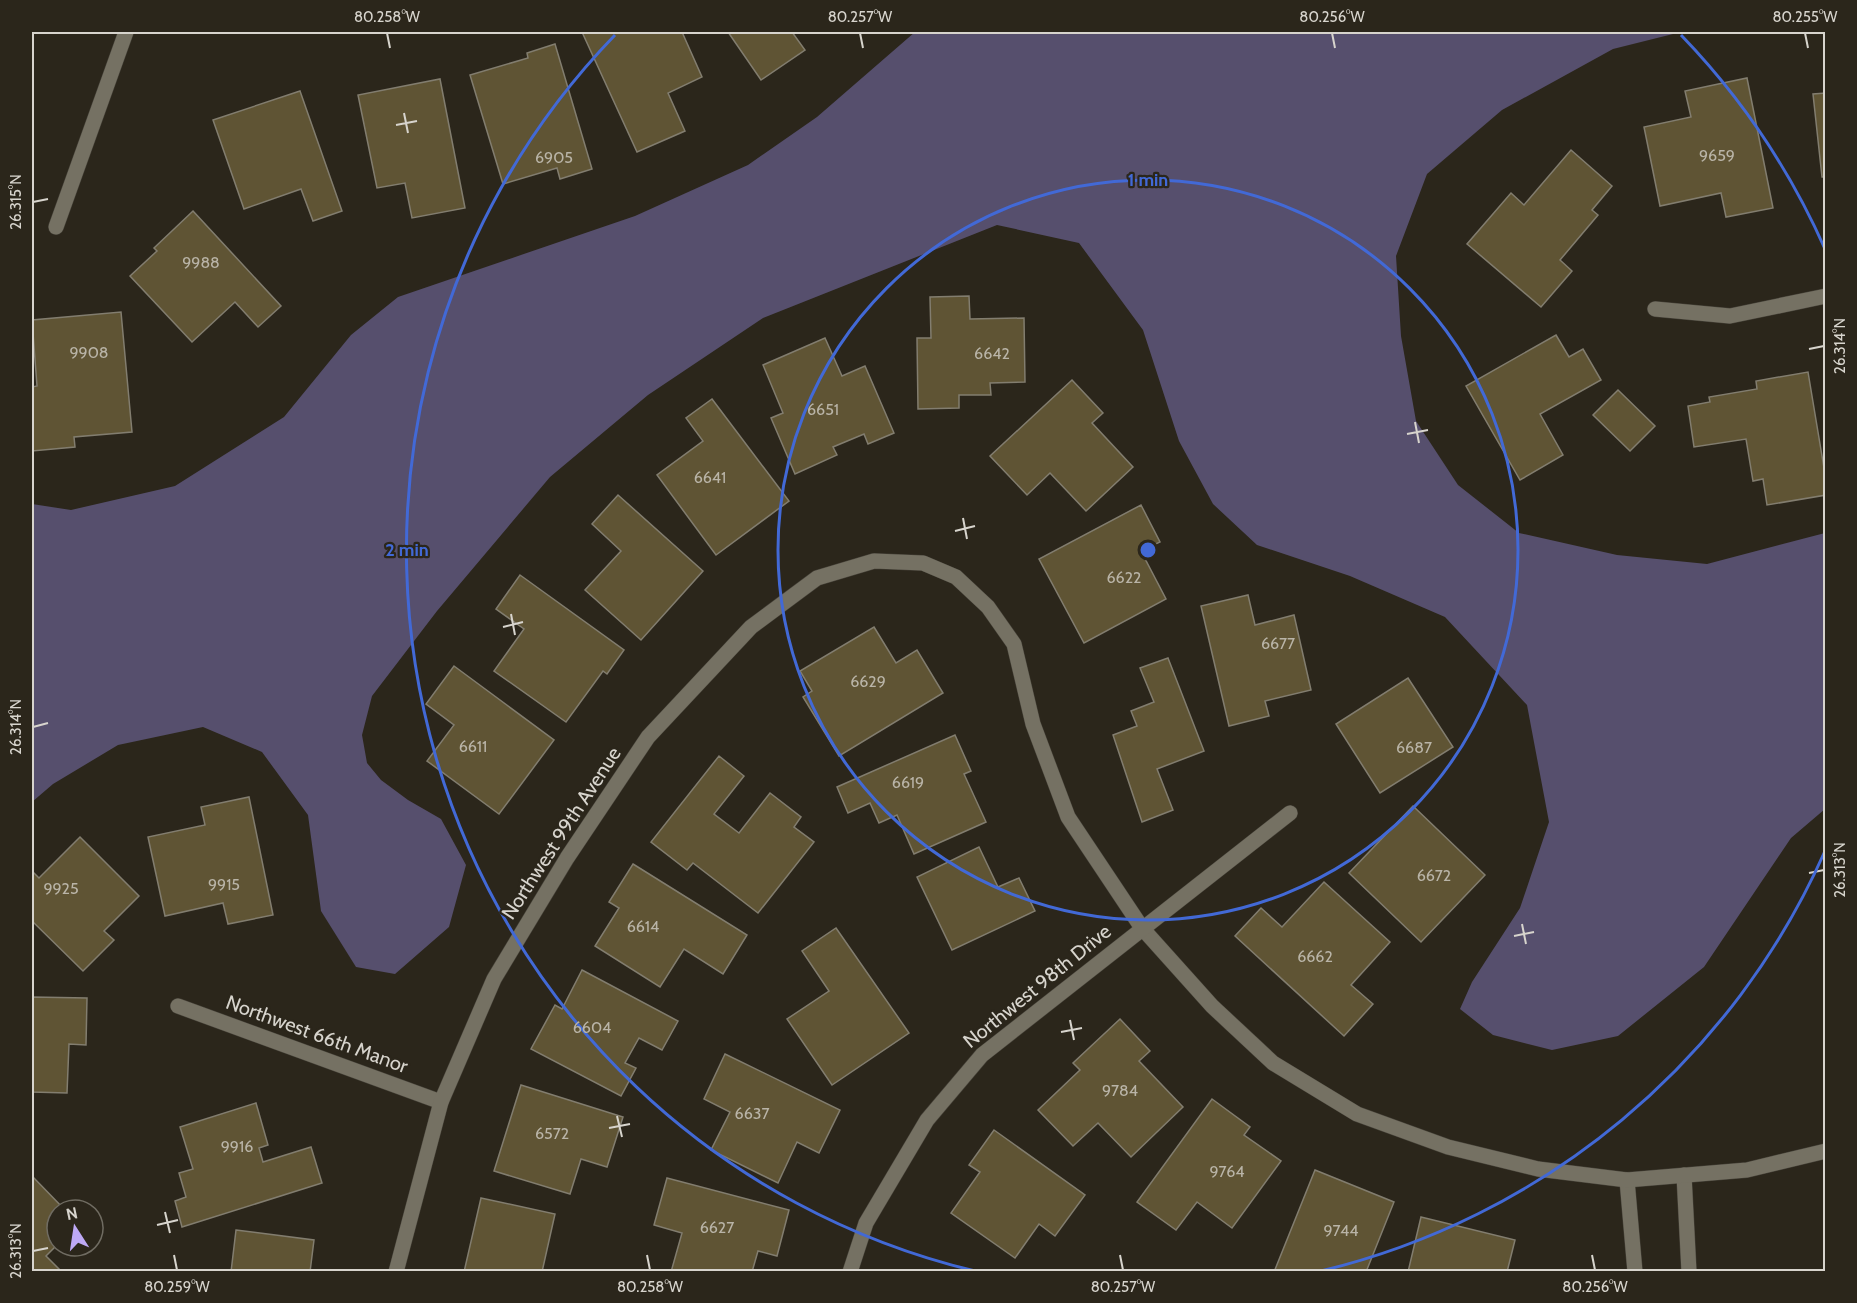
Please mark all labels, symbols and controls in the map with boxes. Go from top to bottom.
text: 80.258°W [354,8,421,26]
text: 80.257°W [828,8,893,26]
text: 80.256°W [1299,8,1365,26]
text: 80.255°W [1772,8,1838,26]
house number: 9659 [1699,146,1735,165]
house number: 6905 [535,148,573,167]
text: 1 min [1128,169,1168,191]
text: 26.315°N [7,174,25,230]
house number: 9988 [182,253,220,272]
text: 26.314°N [1831,318,1849,374]
house number: 9908 [69,343,109,362]
house number: 6642 [974,344,1010,363]
house number: 6651 [807,400,839,419]
house number: 6641 [694,468,726,487]
text: 2 min [385,539,429,561]
centre of rings [1138,540,1158,560]
house number: 6622 [1107,568,1141,587]
house number: 6677 [1261,634,1295,653]
house number: 6629 [850,672,886,691]
text: 26.314°N [7,699,25,755]
house number: 6611 [459,737,487,756]
house number: 6687 [1396,738,1432,757]
street label: Northwest 99th Avenue [496,742,626,924]
house number: 6619 [892,773,924,792]
text: 26.313°N [1831,842,1849,898]
house number: 6672 [1417,866,1451,885]
house number: 9915 [208,875,240,894]
house number: 9925 [43,879,79,898]
house number: 6614 [627,917,659,936]
street label: Northwest 98th Drive [958,919,1116,1053]
house number: 6662 [1297,947,1333,966]
street label: Northwest 66th Manor [223,990,412,1078]
house number: 6604 [573,1018,611,1037]
house number: 9784 [1102,1081,1138,1100]
house number: 6637 [735,1104,769,1123]
house number: 6572 [535,1124,569,1143]
house number: 9916 [221,1137,253,1156]
house number: 9764 [1209,1162,1245,1181]
north arrow [45,1198,105,1258]
text: N [64,1203,79,1224]
house number: 6627 [700,1218,734,1237]
house number: 9744 [1323,1221,1359,1240]
text: 26.313°N [7,1223,25,1279]
text: 80.259°W [144,1278,211,1296]
text: 80.258°W [617,1278,684,1296]
text: 80.257°W [1091,1278,1156,1296]
text: 80.256°W [1562,1278,1628,1296]

